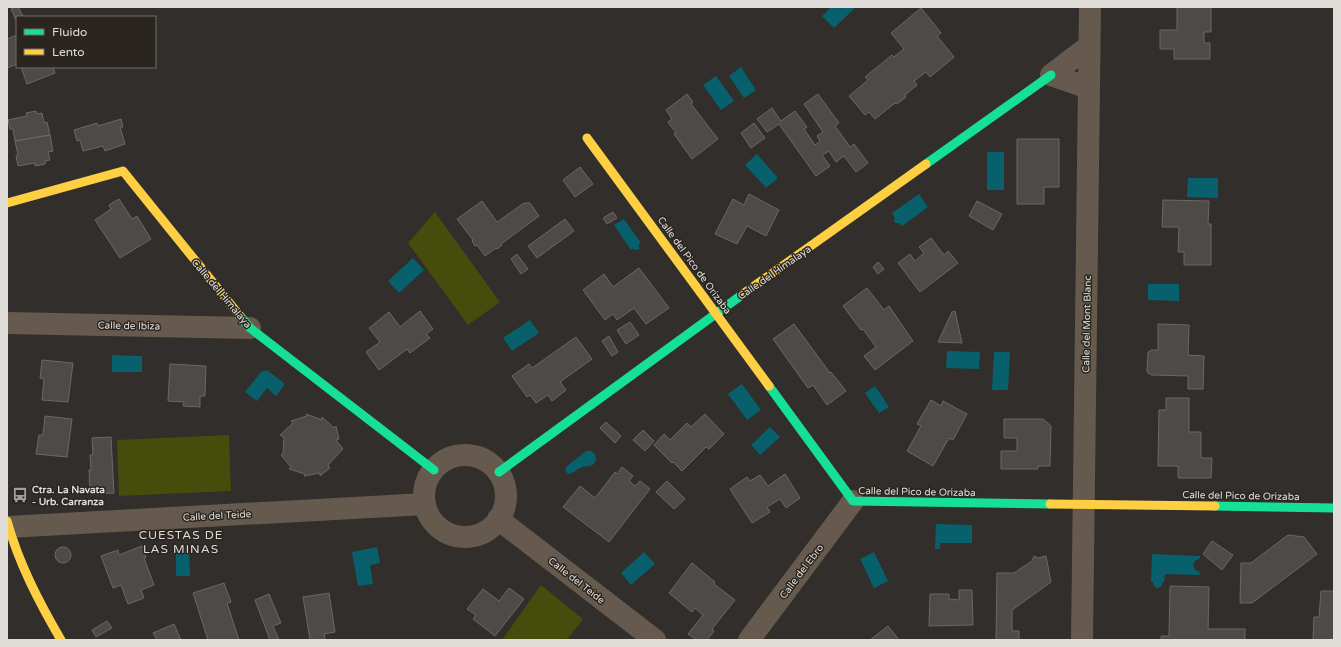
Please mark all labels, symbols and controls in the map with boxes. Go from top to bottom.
legend [16,16,156,68]
text: Fluido [52,25,87,39]
text: Lento [52,45,85,59]
street label: Calle del Pico de Orizaba [655,215,734,317]
street label: Calle del Himalaya [736,243,813,303]
street label: Calle del Himalaya [189,257,254,331]
street label: Calle del Mont Blanc [1080,275,1094,373]
street label: Calle de Ibiza [98,319,160,333]
place label: Ctra. La Navata - Urb. Carranza [32,484,105,508]
street label: Calle del Pico de Orizaba [858,485,976,499]
bus stop icon: Ctra. La Navata - Urb. Carranza [11,486,29,504]
street label: Calle del Pico de Orizaba [1182,489,1300,503]
street label: Calle del Teide [183,508,252,524]
district label: CUESTAS DE LAS MINAS [139,528,223,556]
street label: Calle del Ebro [777,542,826,601]
street label: Calle del Teide [546,555,607,607]

